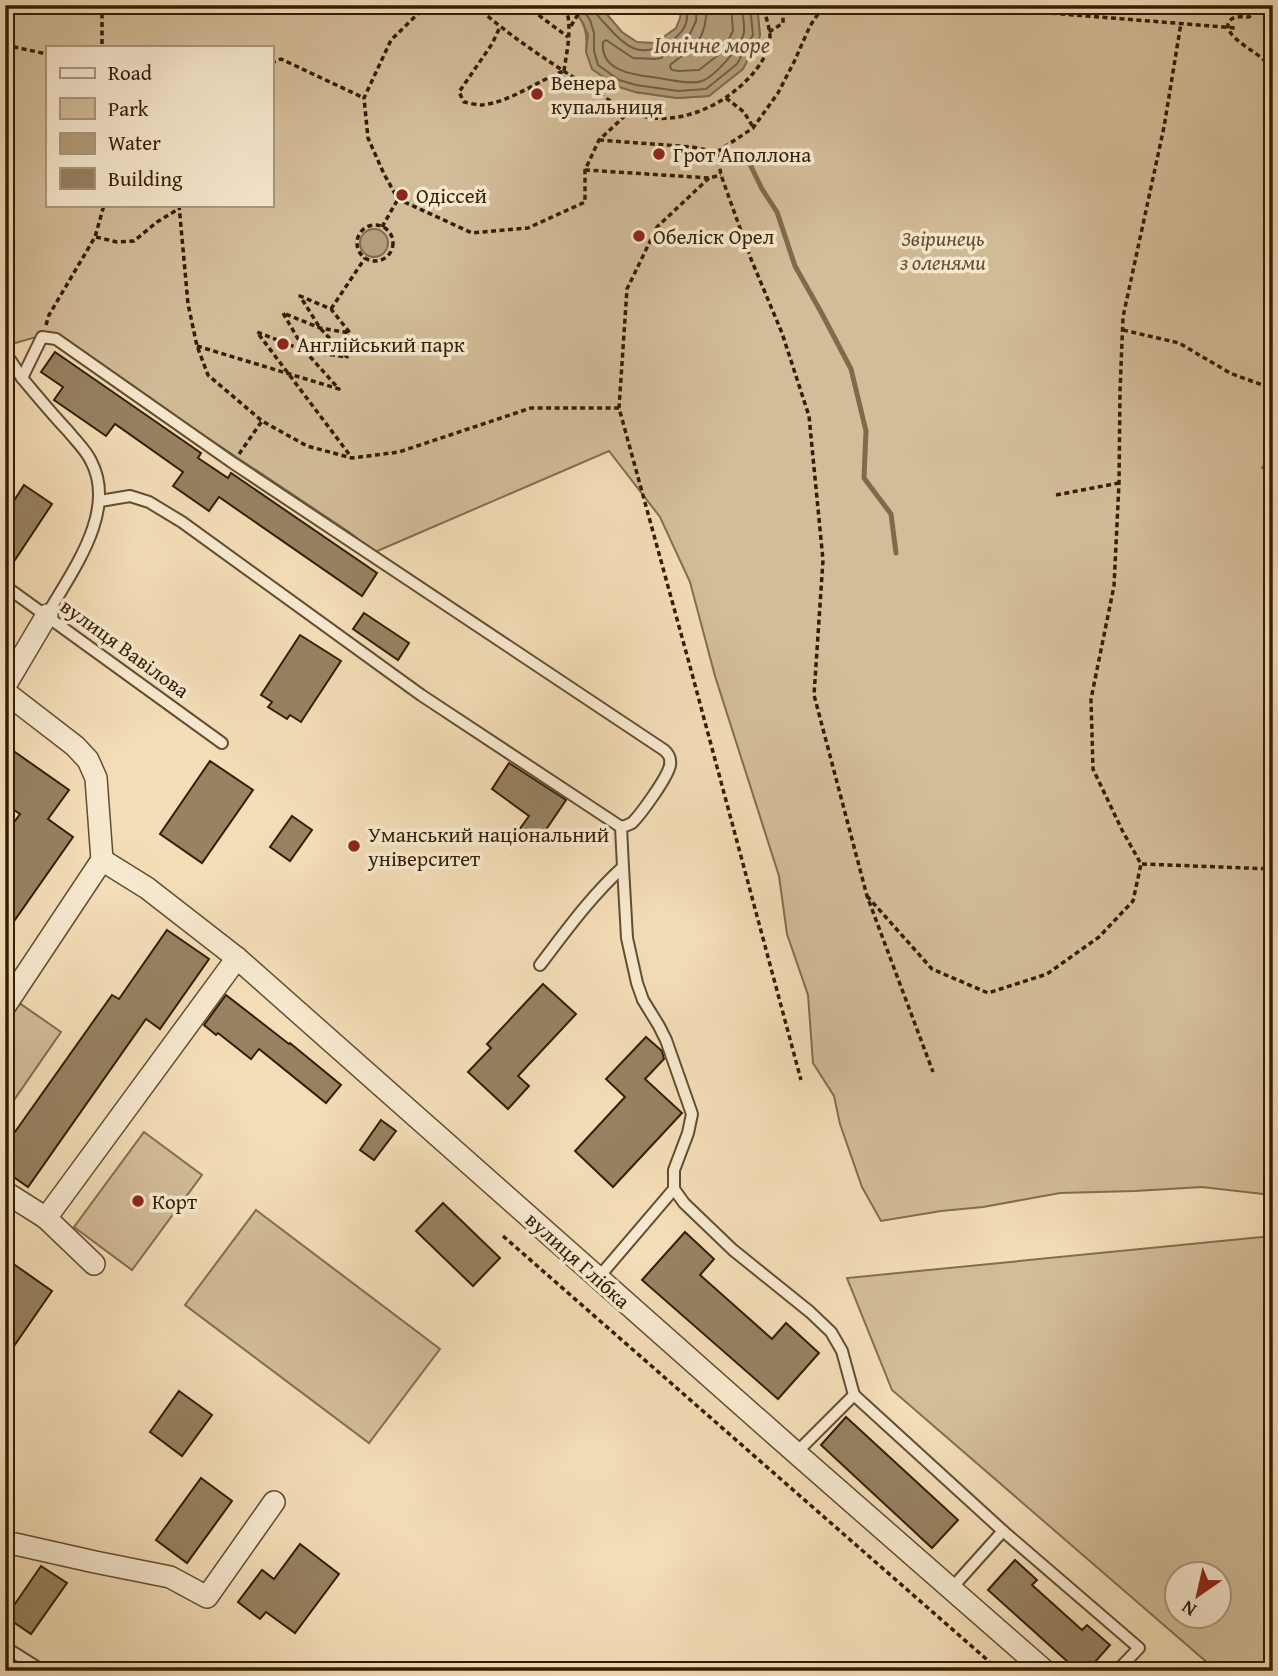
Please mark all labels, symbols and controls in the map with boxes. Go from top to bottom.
water label: Іонічне море [654,28,770,61]
legend [46,46,273,206]
text: Road [108,57,153,88]
place label: Венера купальниця [551,67,664,122]
marker: Венера купальниця [529,86,545,102]
text: Park [108,93,149,124]
text: Water [108,127,161,158]
place label: Грот Аполлона [673,139,811,170]
marker: Грот Аполлона [651,146,667,162]
text: Building [108,163,183,194]
place label: Одіссей [416,180,487,211]
marker: Одіссей [394,187,410,203]
place label: Обеліск Орел [653,221,775,252]
park label: Звіринець з оленями [899,223,986,278]
marker: Обеліск Орел [631,228,647,244]
place label: Англійський парк [297,329,465,360]
marker: Англійський парк [275,336,291,352]
street label: вулиця Вавілова [54,591,196,705]
place label: Уманський національний університет [367,819,609,874]
marker: Уманський національний університет [346,838,362,854]
place label: Корт [152,1186,197,1217]
marker: Корт [130,1193,146,1209]
street label: вулиця Глібка [519,1204,637,1316]
north arrow [1162,1560,1232,1630]
text: N [1175,1594,1202,1624]

